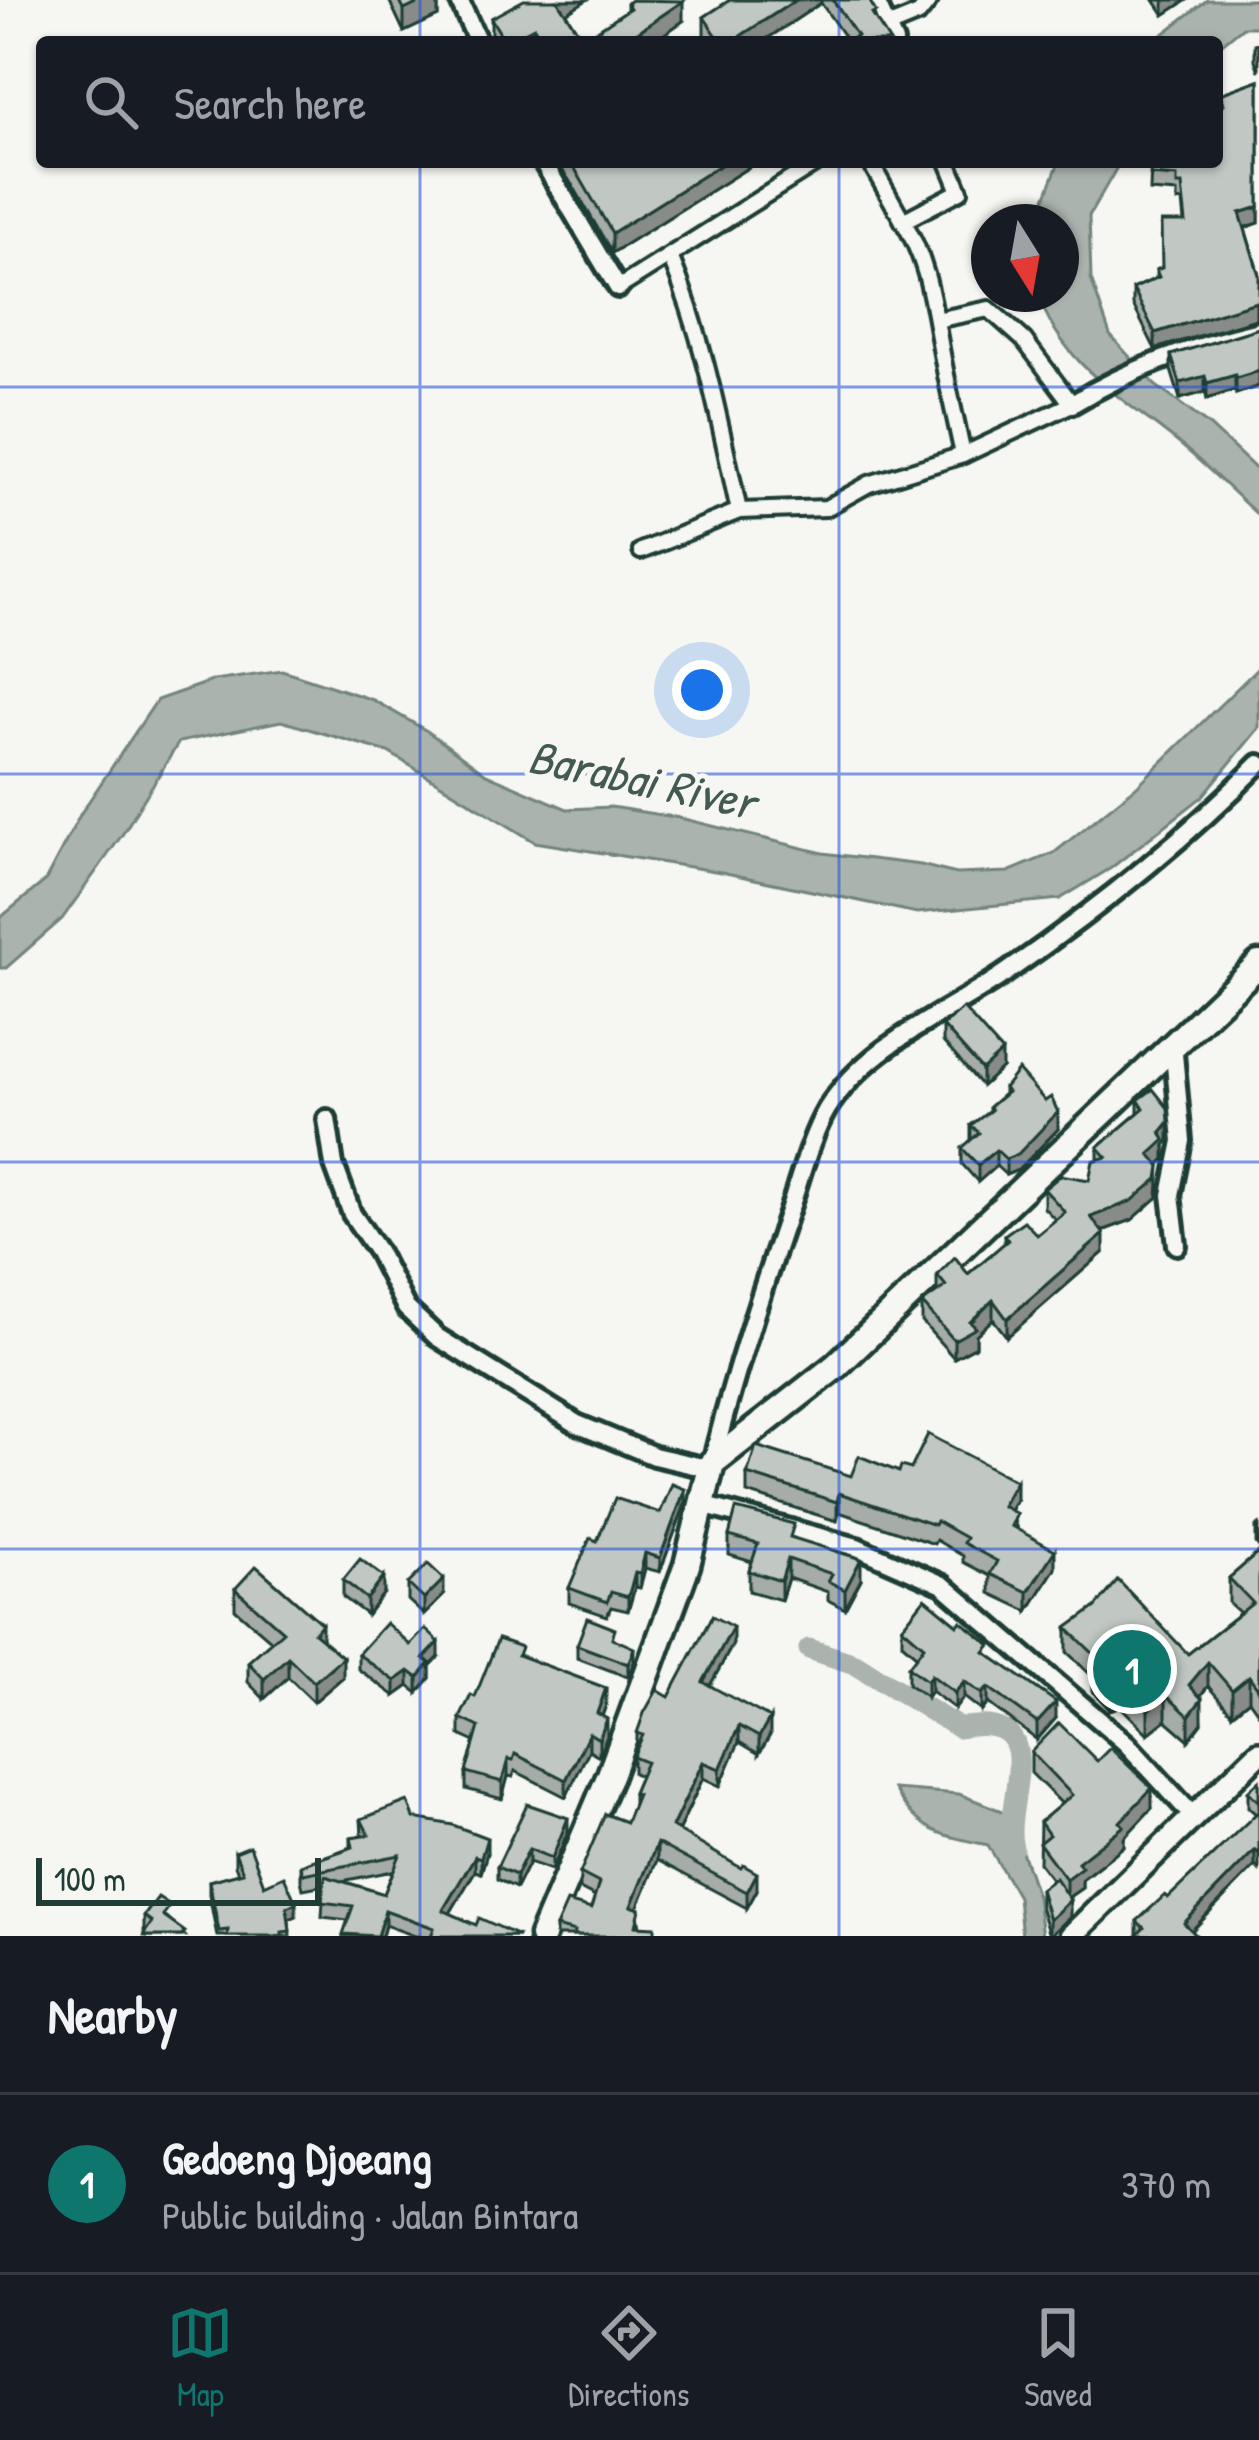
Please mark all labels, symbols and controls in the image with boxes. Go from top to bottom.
search box [36,36,1223,168]
icon: search [78,69,144,135]
text: Search here [174,72,366,133]
north arrow [971,204,1079,312]
your location [672,660,732,720]
water label: Barabai River [523,723,767,835]
pin: 1 [1093,1624,1171,1714]
scale bar [36,1852,321,1905]
text: 100 m [54,1857,126,1901]
text: Nearby [48,1980,178,2049]
text: Gedoeng Djoeang [162,2127,432,2188]
text: 1 [80,2157,94,2210]
text: 370 m [1121,2157,1211,2210]
text: Public building · Jalan Bintara [162,2188,578,2241]
tab: Map [167,2300,233,2416]
tab: Directions [568,2300,690,2416]
tab: Saved [1024,2300,1092,2416]

